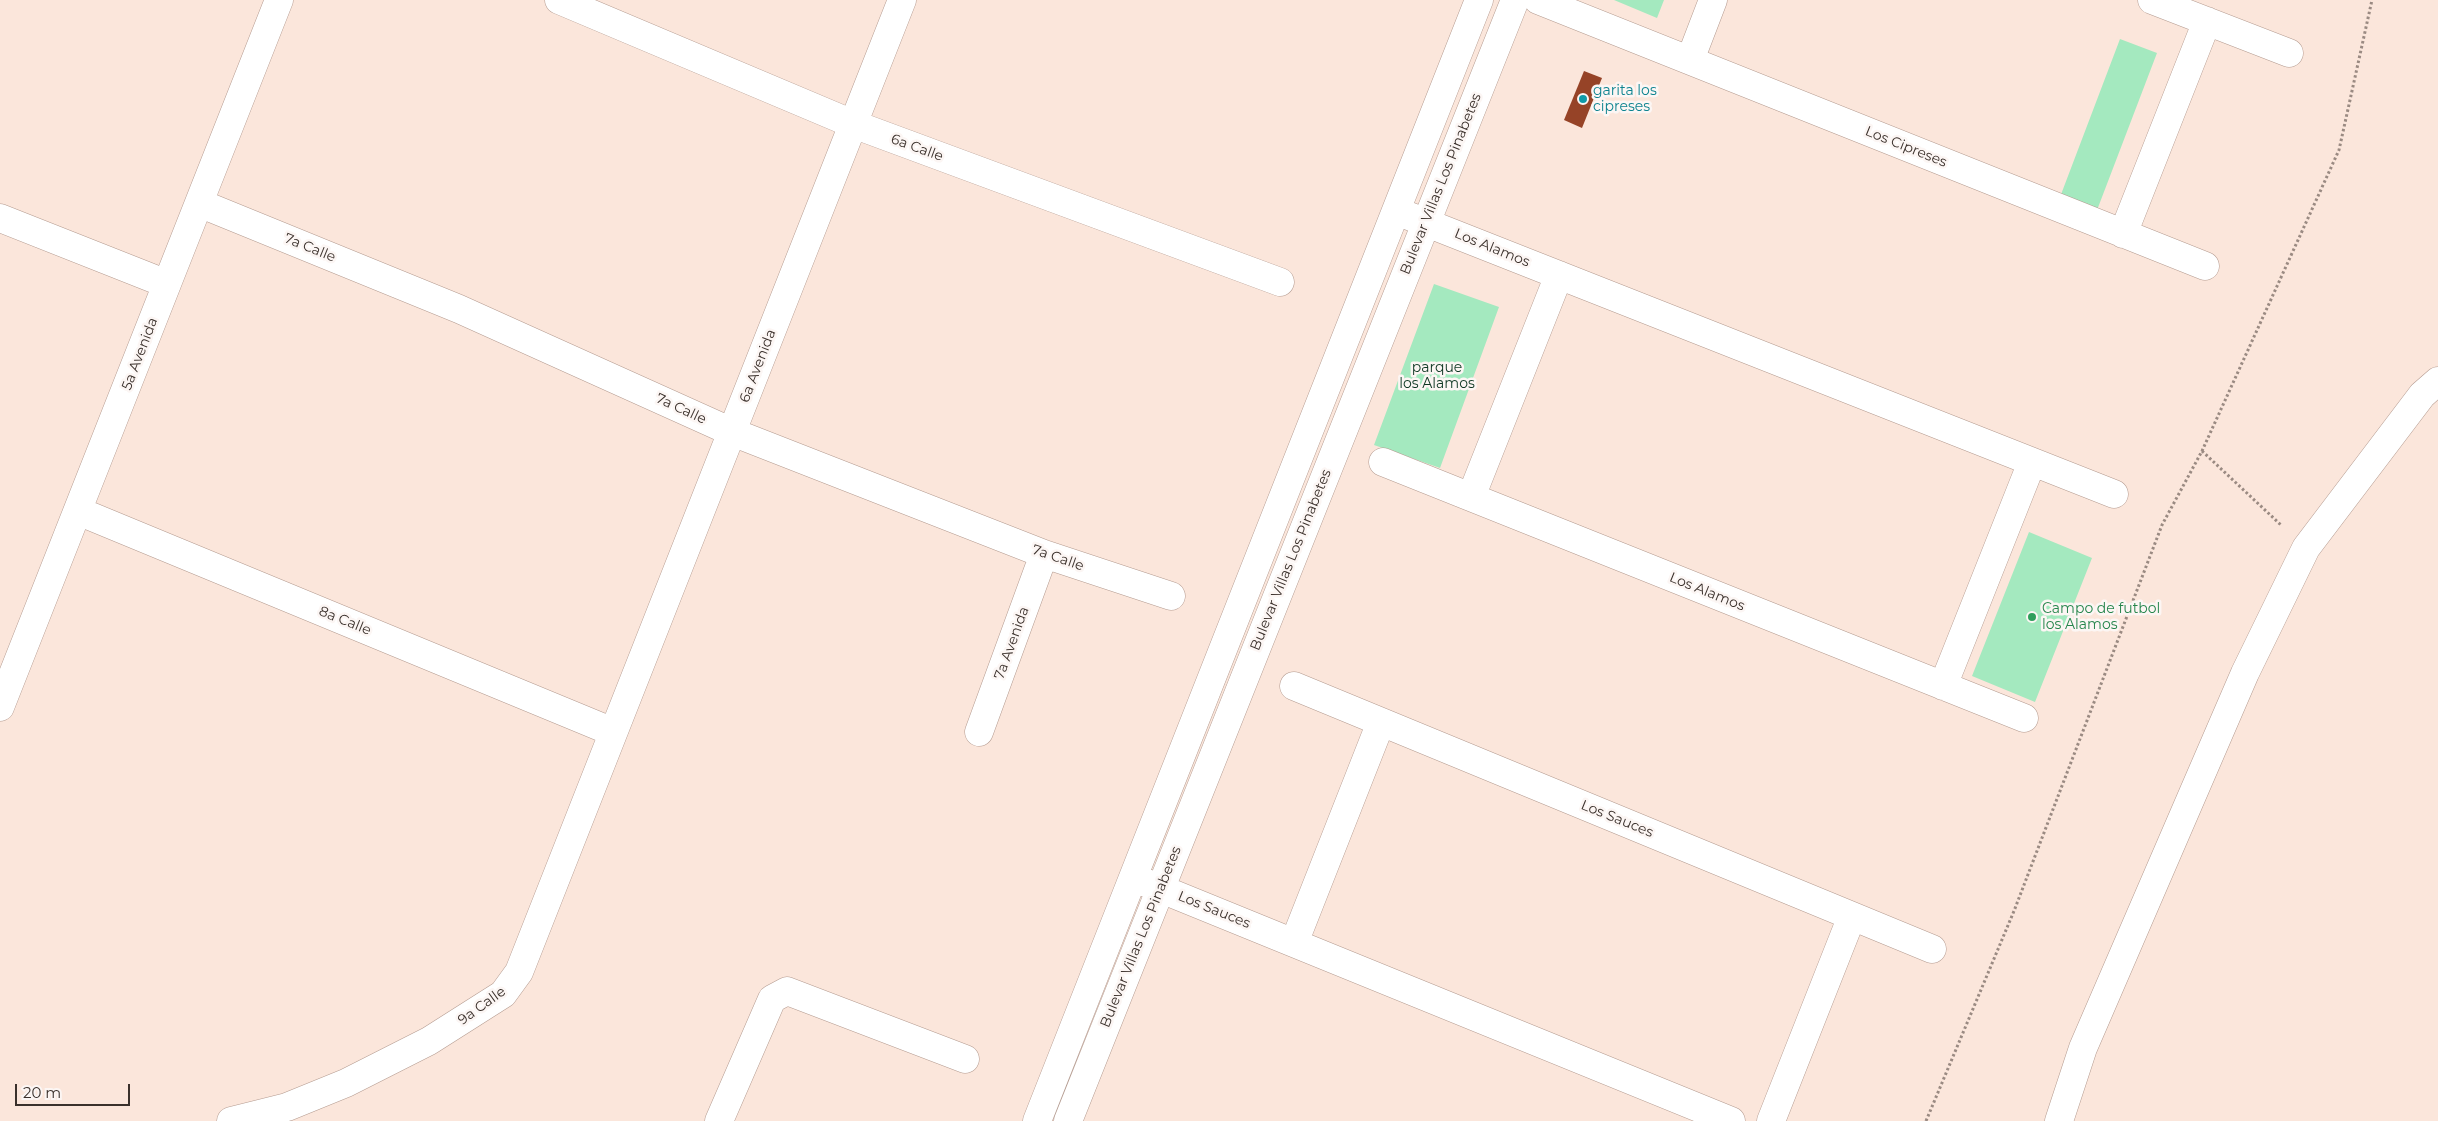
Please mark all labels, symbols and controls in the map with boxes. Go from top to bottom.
place label: garita los cipreses [1593,83,1657,115]
street label: Bulevar Villas Los Pinabetes [1397,91,1485,277]
marker: garita los cipreses [1577,93,1589,105]
street label: Los Cipreses [1863,123,1949,171]
street label: 6a Calle [889,131,945,165]
street label: Los Alamos [1452,225,1532,271]
street label: 7a Calle [282,230,338,266]
street label: 5a Avenida [118,315,162,393]
street label: 6a Avenida [736,327,780,405]
park label: parque los Alamos [1399,360,1475,392]
street label: 7a Calle [653,390,709,428]
street label: Bulevar Villas Los Pinabetes [1247,467,1335,653]
street label: 7a Calle [1030,541,1086,575]
street label: Los Alamos [1667,569,1747,615]
place label: Campo de futbol los Alamos [2042,601,2160,634]
street label: 8a Calle [316,603,374,639]
street label: 7a Avenida [991,604,1033,682]
marker: Campo de futbol los Alamos [2026,611,2038,623]
street label: Los Sauces [1578,797,1656,841]
street label: Bulevar Villas Los Pinabetes [1097,844,1185,1030]
street label: Los Sauces [1175,888,1253,932]
street label: 9a Calle [455,983,509,1029]
scale bar [18,1074,132,1106]
text: 20 m [23,1083,61,1102]

